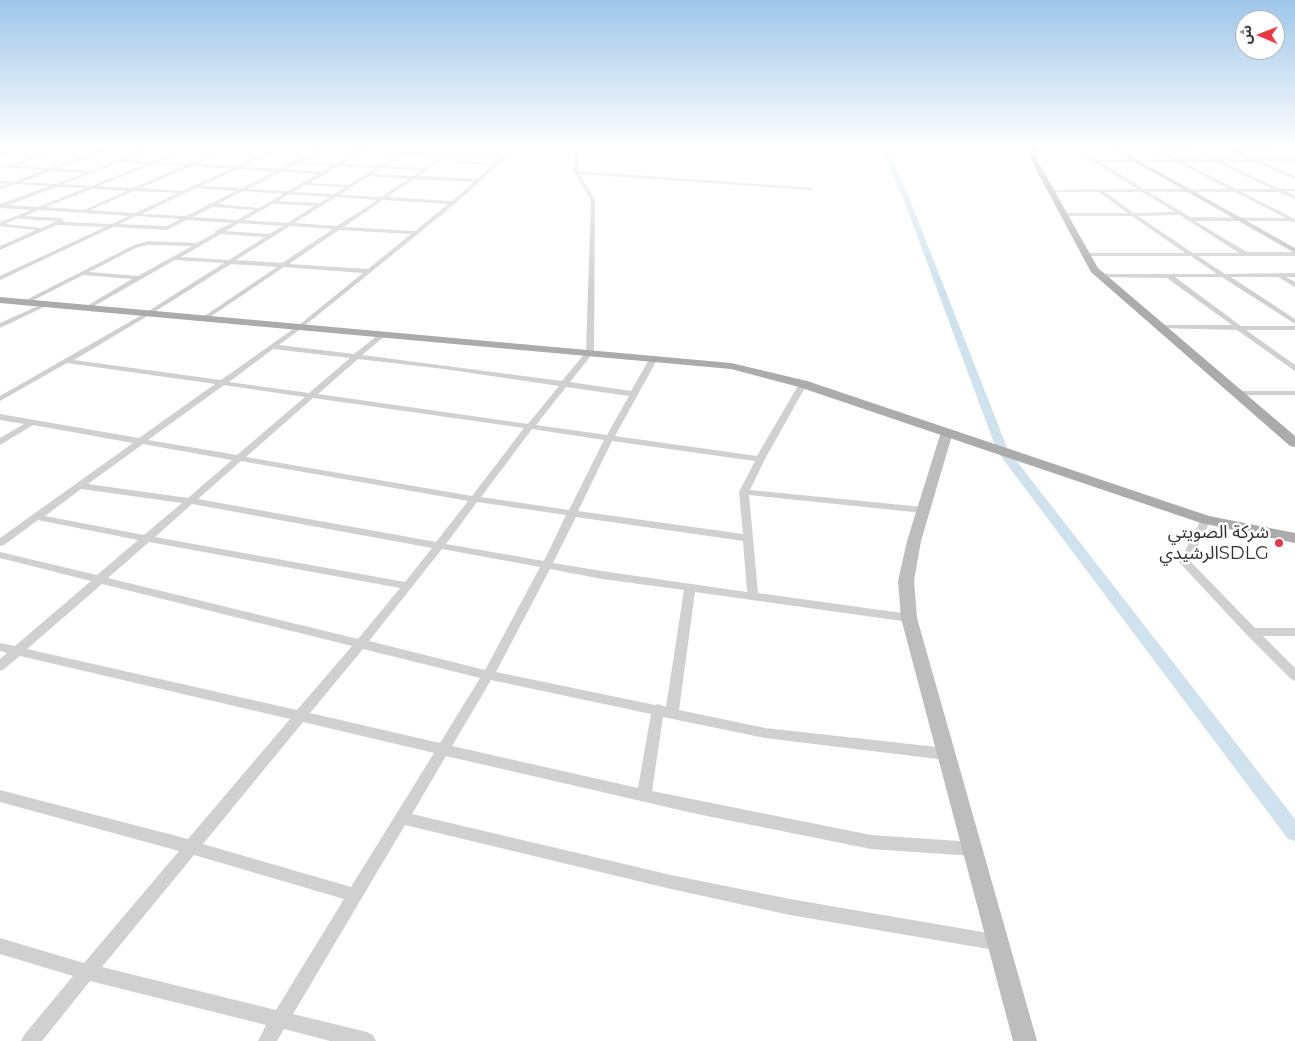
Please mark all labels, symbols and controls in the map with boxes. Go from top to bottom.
north arrow [1235,10,1285,60]
text: ش [1237,25,1255,45]
place label: شركة الصويتي الرشيديSDLG [1159,522,1269,564]
marker: شركة الصويتي الرشيديSDLG [1273,537,1285,549]

